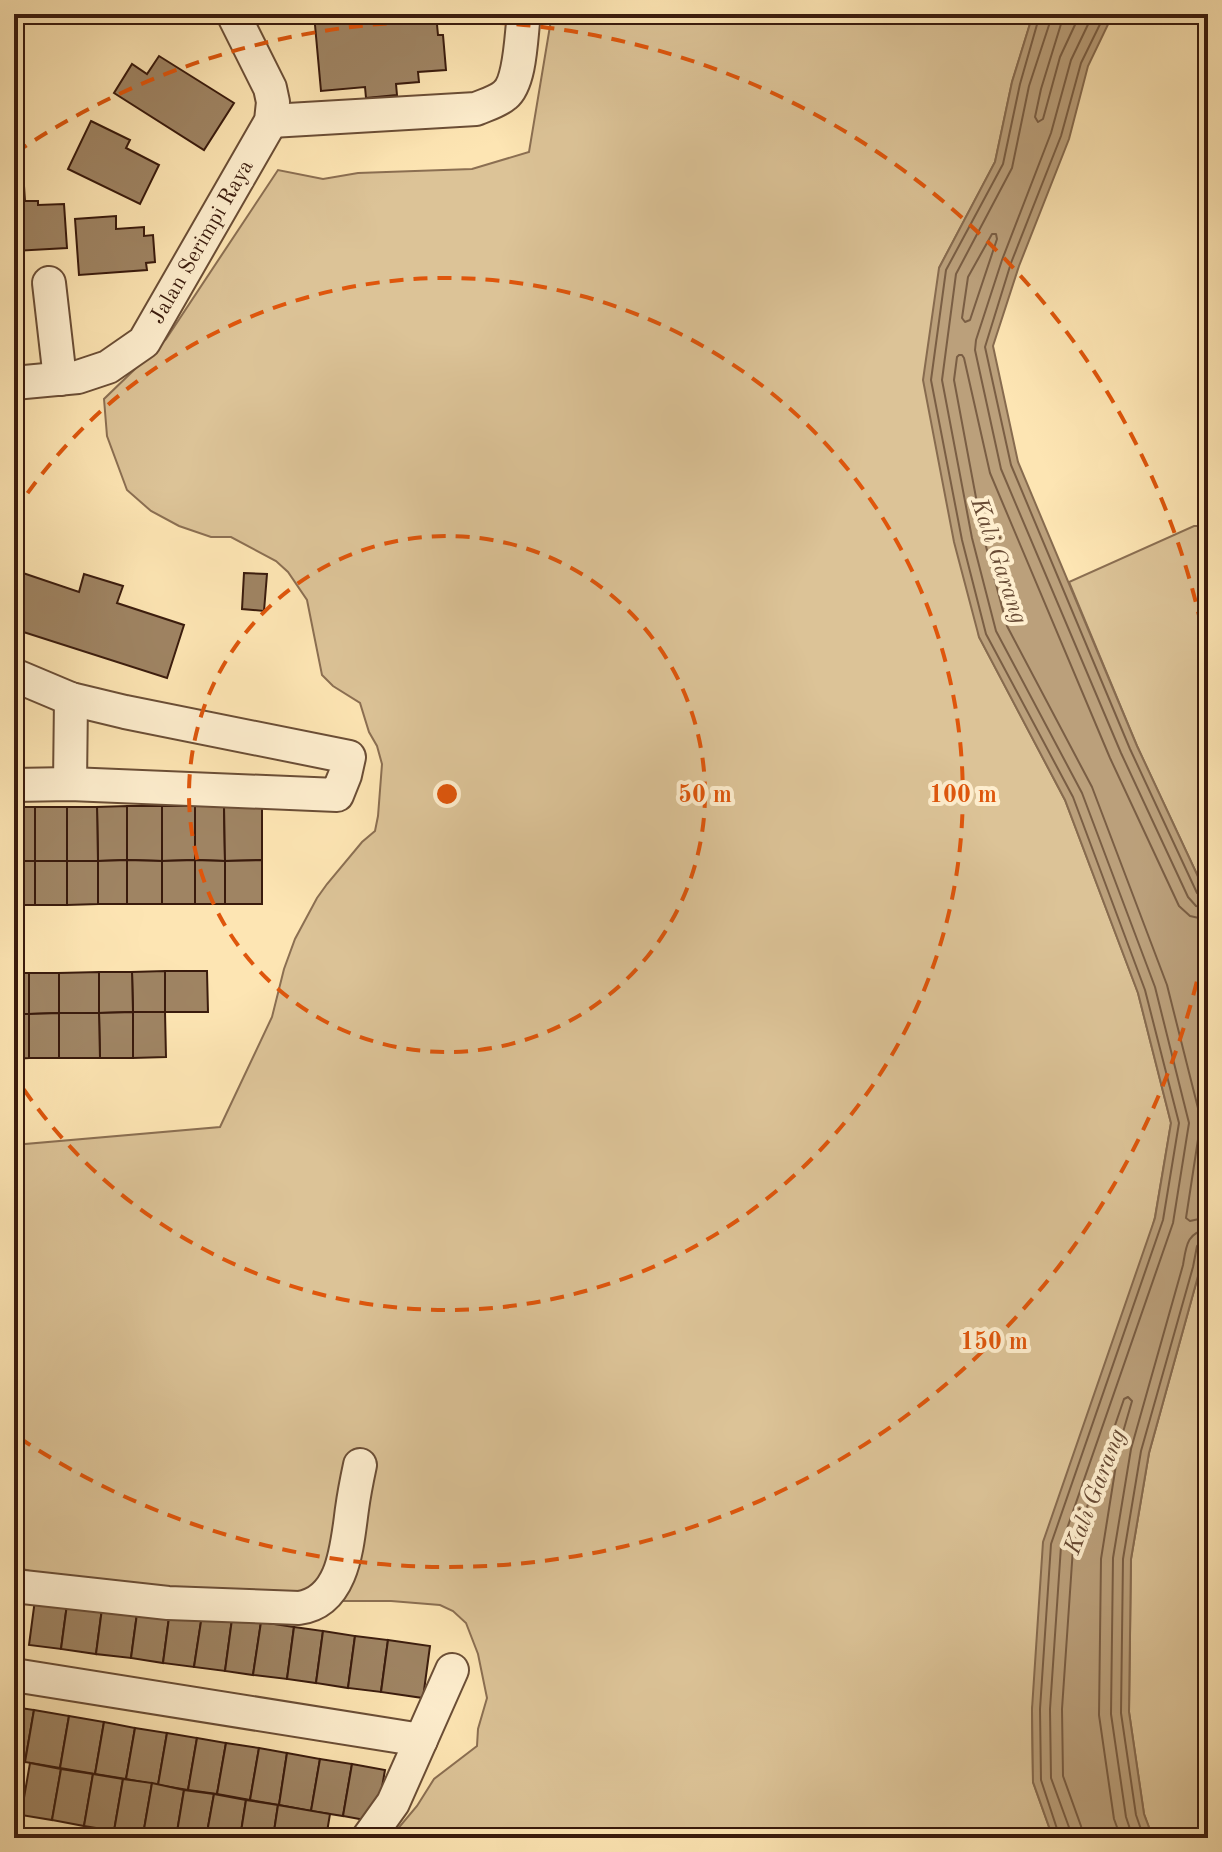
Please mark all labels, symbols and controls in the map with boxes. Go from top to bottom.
street label: Jalan Serimpi Raya [146,156,258,328]
water label: Kali Garang [965,494,1031,628]
centre of rings [433,780,461,808]
text: 50 m [678,783,732,808]
text: 100 m [929,784,997,808]
text: 150 m [960,1330,1028,1355]
water label: Kali Garang [1061,1426,1131,1559]

